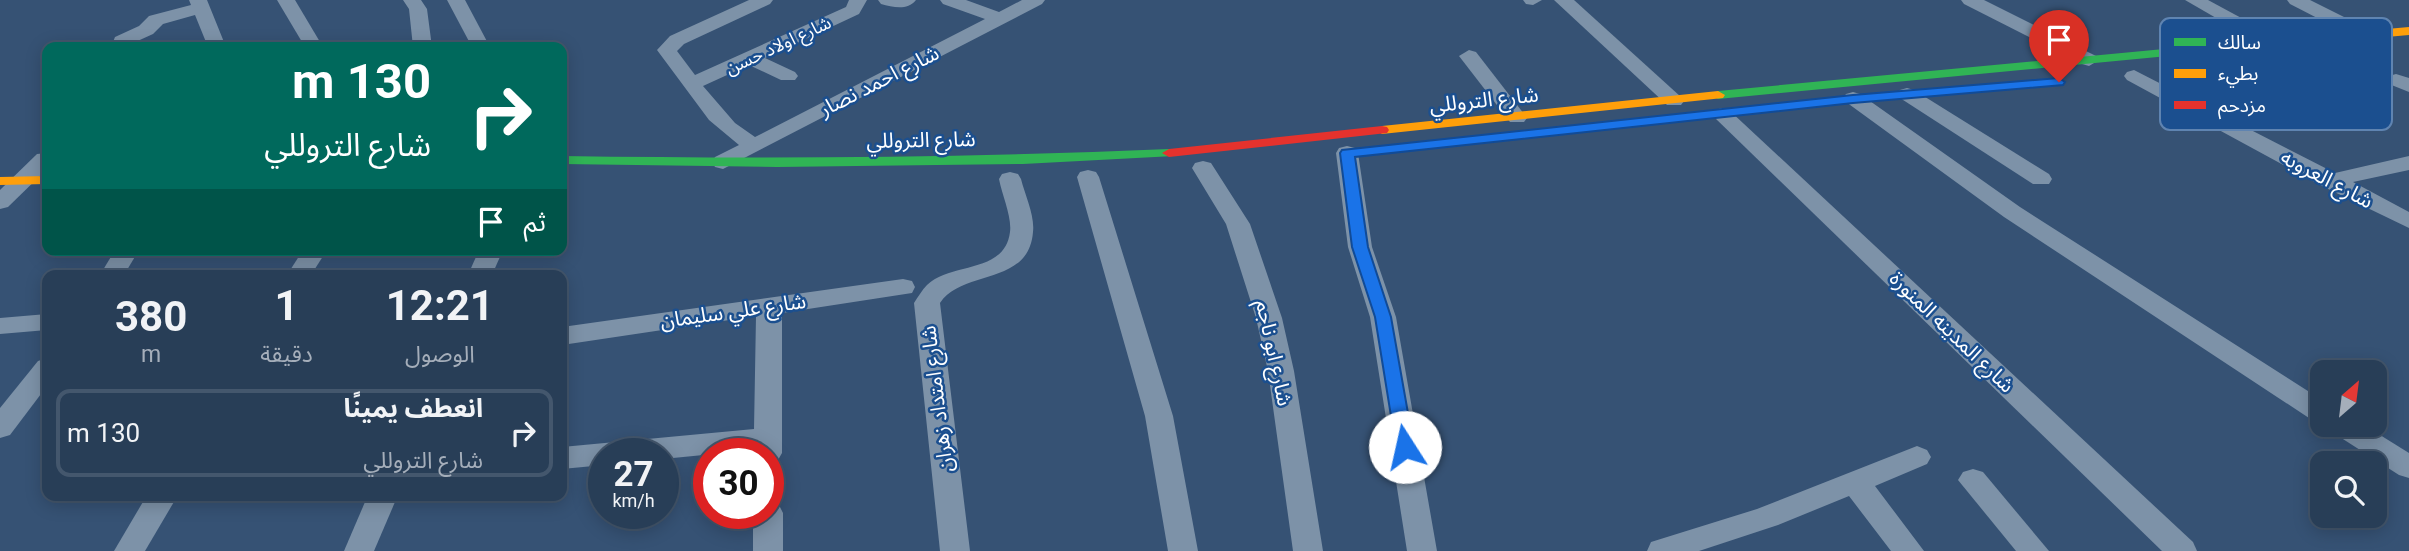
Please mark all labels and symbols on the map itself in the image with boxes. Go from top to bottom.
pin [2029,10,2089,82]
street label: شارع اولاد حسن [722,11,836,82]
legend [2160,18,2392,130]
text: سالك [2218,31,2261,54]
street label: شارع احمد نصار [814,40,944,125]
text: بطيء [2218,62,2258,88]
street label: شارع التروللي [1428,82,1540,122]
text: مزدحم [2218,94,2266,120]
street label: شارع التروللي [866,127,976,157]
street label: شارع العروبه [2275,145,2377,216]
street label: شارع المدينه المنورة [1883,266,2019,400]
street label: شارع علي سليمان [659,289,808,337]
street label: شارع ابو ناجم [1248,298,1297,409]
street label: شارع امتداد زهران [916,324,961,474]
north arrow [2310,360,2387,438]
position arrow [1368,410,1442,484]
speed limit sign: 30 [693,438,784,529]

